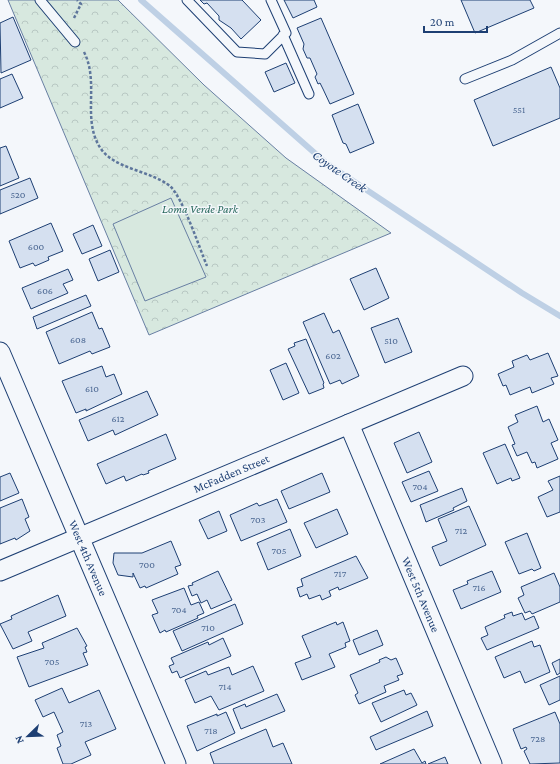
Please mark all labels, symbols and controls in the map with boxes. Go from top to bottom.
scale bar [424,8,487,34]
text: 20 m [430,15,455,29]
house number: 551 [513,104,525,115]
water label: Coyote Creek [310,147,371,196]
house number: 520 [11,189,26,200]
park label: Loma Verde Park [162,202,239,216]
house number: 600 [28,241,45,252]
house number: 606 [37,285,53,296]
house number: 608 [70,334,86,345]
house number: 510 [384,335,398,346]
house number: 602 [325,350,341,361]
house number: 610 [85,383,99,394]
house number: 612 [111,413,125,424]
street label: McFadden Street [191,451,272,496]
house number: 704 [412,481,428,492]
house number: 703 [251,514,266,525]
street label: West 4th Avenue [66,518,110,598]
house number: 712 [455,525,468,536]
house number: 705 [272,545,287,556]
street label: West 5th Avenue [399,555,443,634]
house number: 700 [139,559,155,570]
house number: 717 [334,568,347,579]
house number: 716 [472,582,486,593]
house number: 704 [171,604,187,615]
house number: 710 [201,622,215,633]
house number: 705 [45,656,60,667]
house number: 714 [218,681,232,692]
north arrow [8,716,48,756]
house number: 713 [80,718,93,729]
house number: 718 [204,725,218,736]
house number: 728 [531,733,545,744]
text: N [12,734,26,746]

